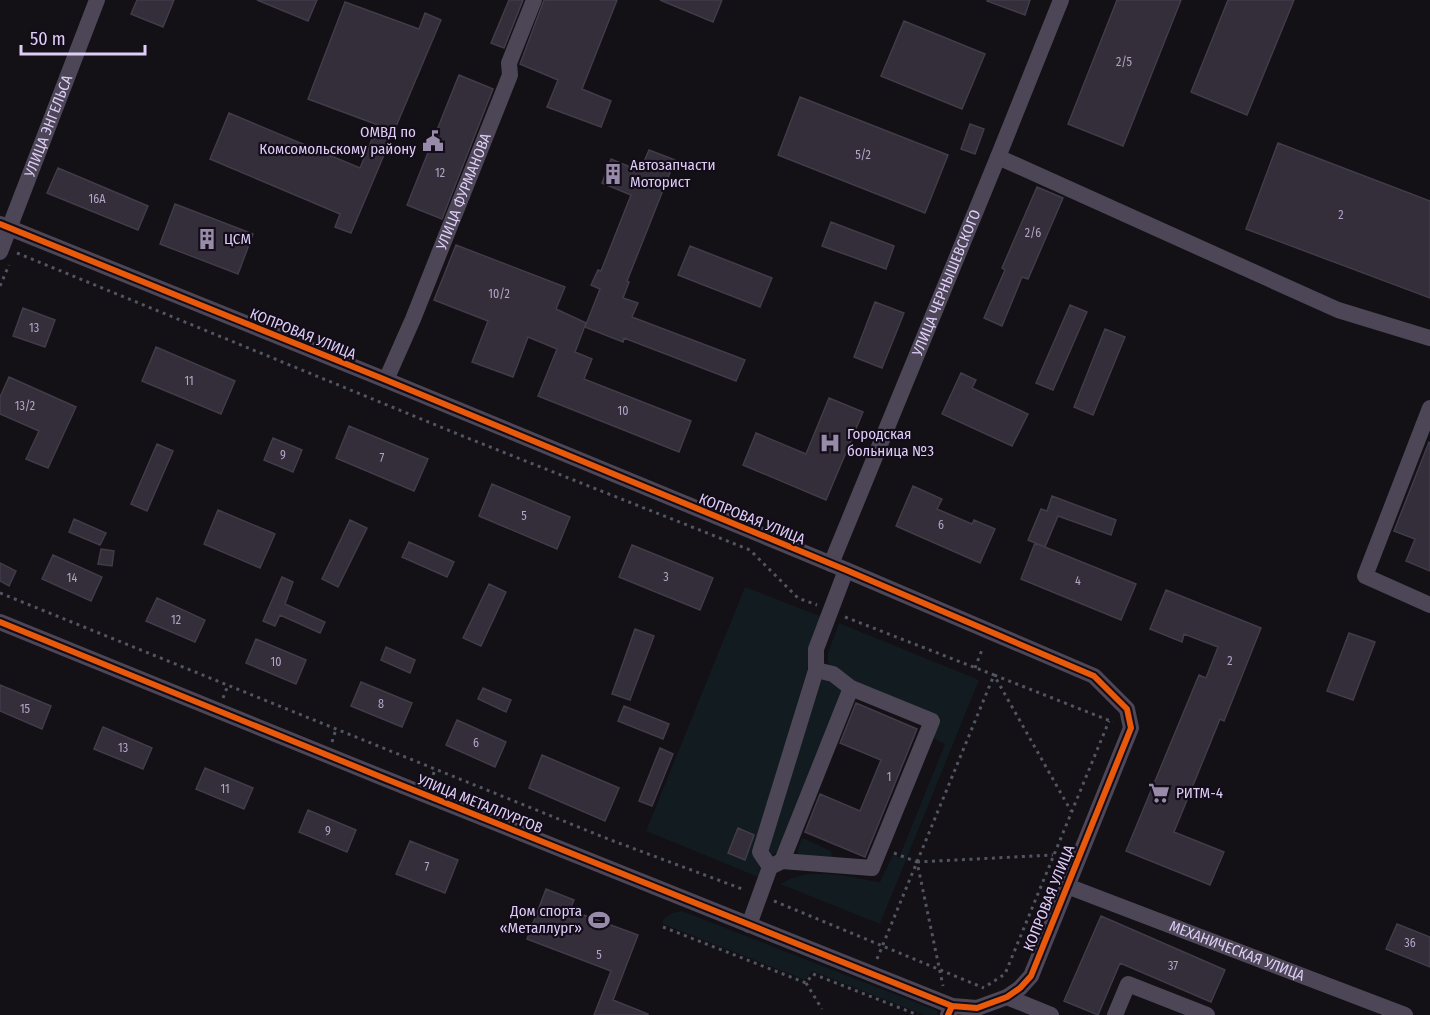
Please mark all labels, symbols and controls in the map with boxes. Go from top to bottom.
scale bar [21,18,146,56]
text: 50 m [30,28,66,50]
house number: 2/5 [1116,55,1133,69]
street label: УЛИЦА ЭНГЕЛЬСА [20,72,76,181]
place label: ОМВД по Комсомольскому району [259,123,416,158]
public building icon: ОМВД по Комсомольскому району [421,129,445,153]
street label: УЛИЦА ФУРМАНОВА [432,130,495,253]
house number: 5/2 [855,148,871,162]
place label: Автозапчасти Моторист [630,156,716,191]
building icon: Автозапчасти Моторист [601,162,625,186]
house number: 12 [435,166,445,180]
house number: 16А [89,192,106,206]
street label: УЛИЦА ЧЕРНЫШЕВСКОГО [908,207,984,360]
house number: 2 [1338,208,1344,222]
house number: 2/6 [1025,226,1041,240]
building icon: ЦСМ [195,227,219,251]
place label: ЦСМ [224,230,251,248]
house number: 10/2 [488,287,510,301]
street label: КОПРОВАЯ УЛИЦА [247,304,359,364]
house number: 13 [29,321,39,335]
house number: 11 [184,374,194,388]
house number: 13/2 [15,399,35,413]
house number: 10 [618,404,628,418]
place label: Городская больница №3 [847,425,934,460]
hospital icon: Городская больница №3 [818,431,842,455]
house number: 9 [280,448,286,462]
house number: 7 [380,451,385,465]
street label: КОПРОВАЯ УЛИЦА [696,489,808,549]
house number: 5 [521,509,527,523]
house number: 6 [938,518,944,532]
house number: 3 [663,570,669,584]
house number: 14 [67,571,77,585]
house number: 4 [1075,574,1081,588]
house number: 12 [171,613,181,627]
house number: 2 [1227,654,1233,668]
house number: 10 [271,655,281,669]
house number: 8 [378,697,384,711]
house number: 15 [20,702,31,716]
house number: 6 [473,736,479,750]
house number: 13 [118,741,128,755]
street label: УЛИЦА МЕТАЛЛУРГОВ [414,770,545,837]
house number: 1 [887,770,891,784]
supermarket icon: РИТМ-4 [1147,781,1171,805]
house number: 11 [220,782,230,796]
place label: РИТМ-4 [1176,784,1223,802]
house number: 9 [325,824,331,838]
street label: КОПРОВАЯ УЛИЦА [1019,842,1079,954]
house number: 7 [425,860,430,874]
place label: Дом спорта «Металлург» [500,902,582,937]
sports icon: Дом спорта «Металлург» [587,908,611,932]
street label: МЕХАНИЧЕСКАЯ УЛИЦА [1167,917,1307,985]
house number: 36 [1404,936,1416,950]
house number: 5 [596,948,602,962]
house number: 37 [1168,959,1178,973]

